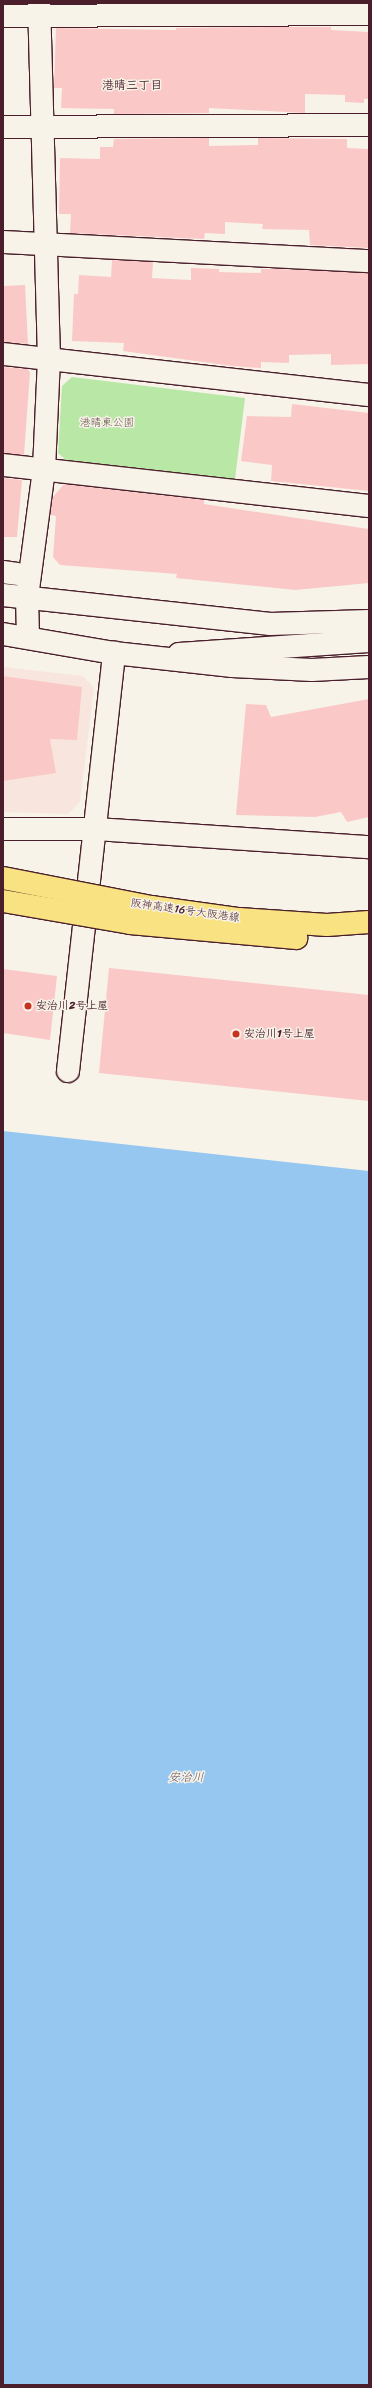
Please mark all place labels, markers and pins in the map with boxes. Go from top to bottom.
place label: 安治川2号上屋 [36,999,108,1013]
marker: 安治川2号上屋 [23,1001,33,1011]
place label: 安治川1号上屋 [244,1027,315,1041]
marker: 安治川1号上屋 [231,1029,241,1039]

